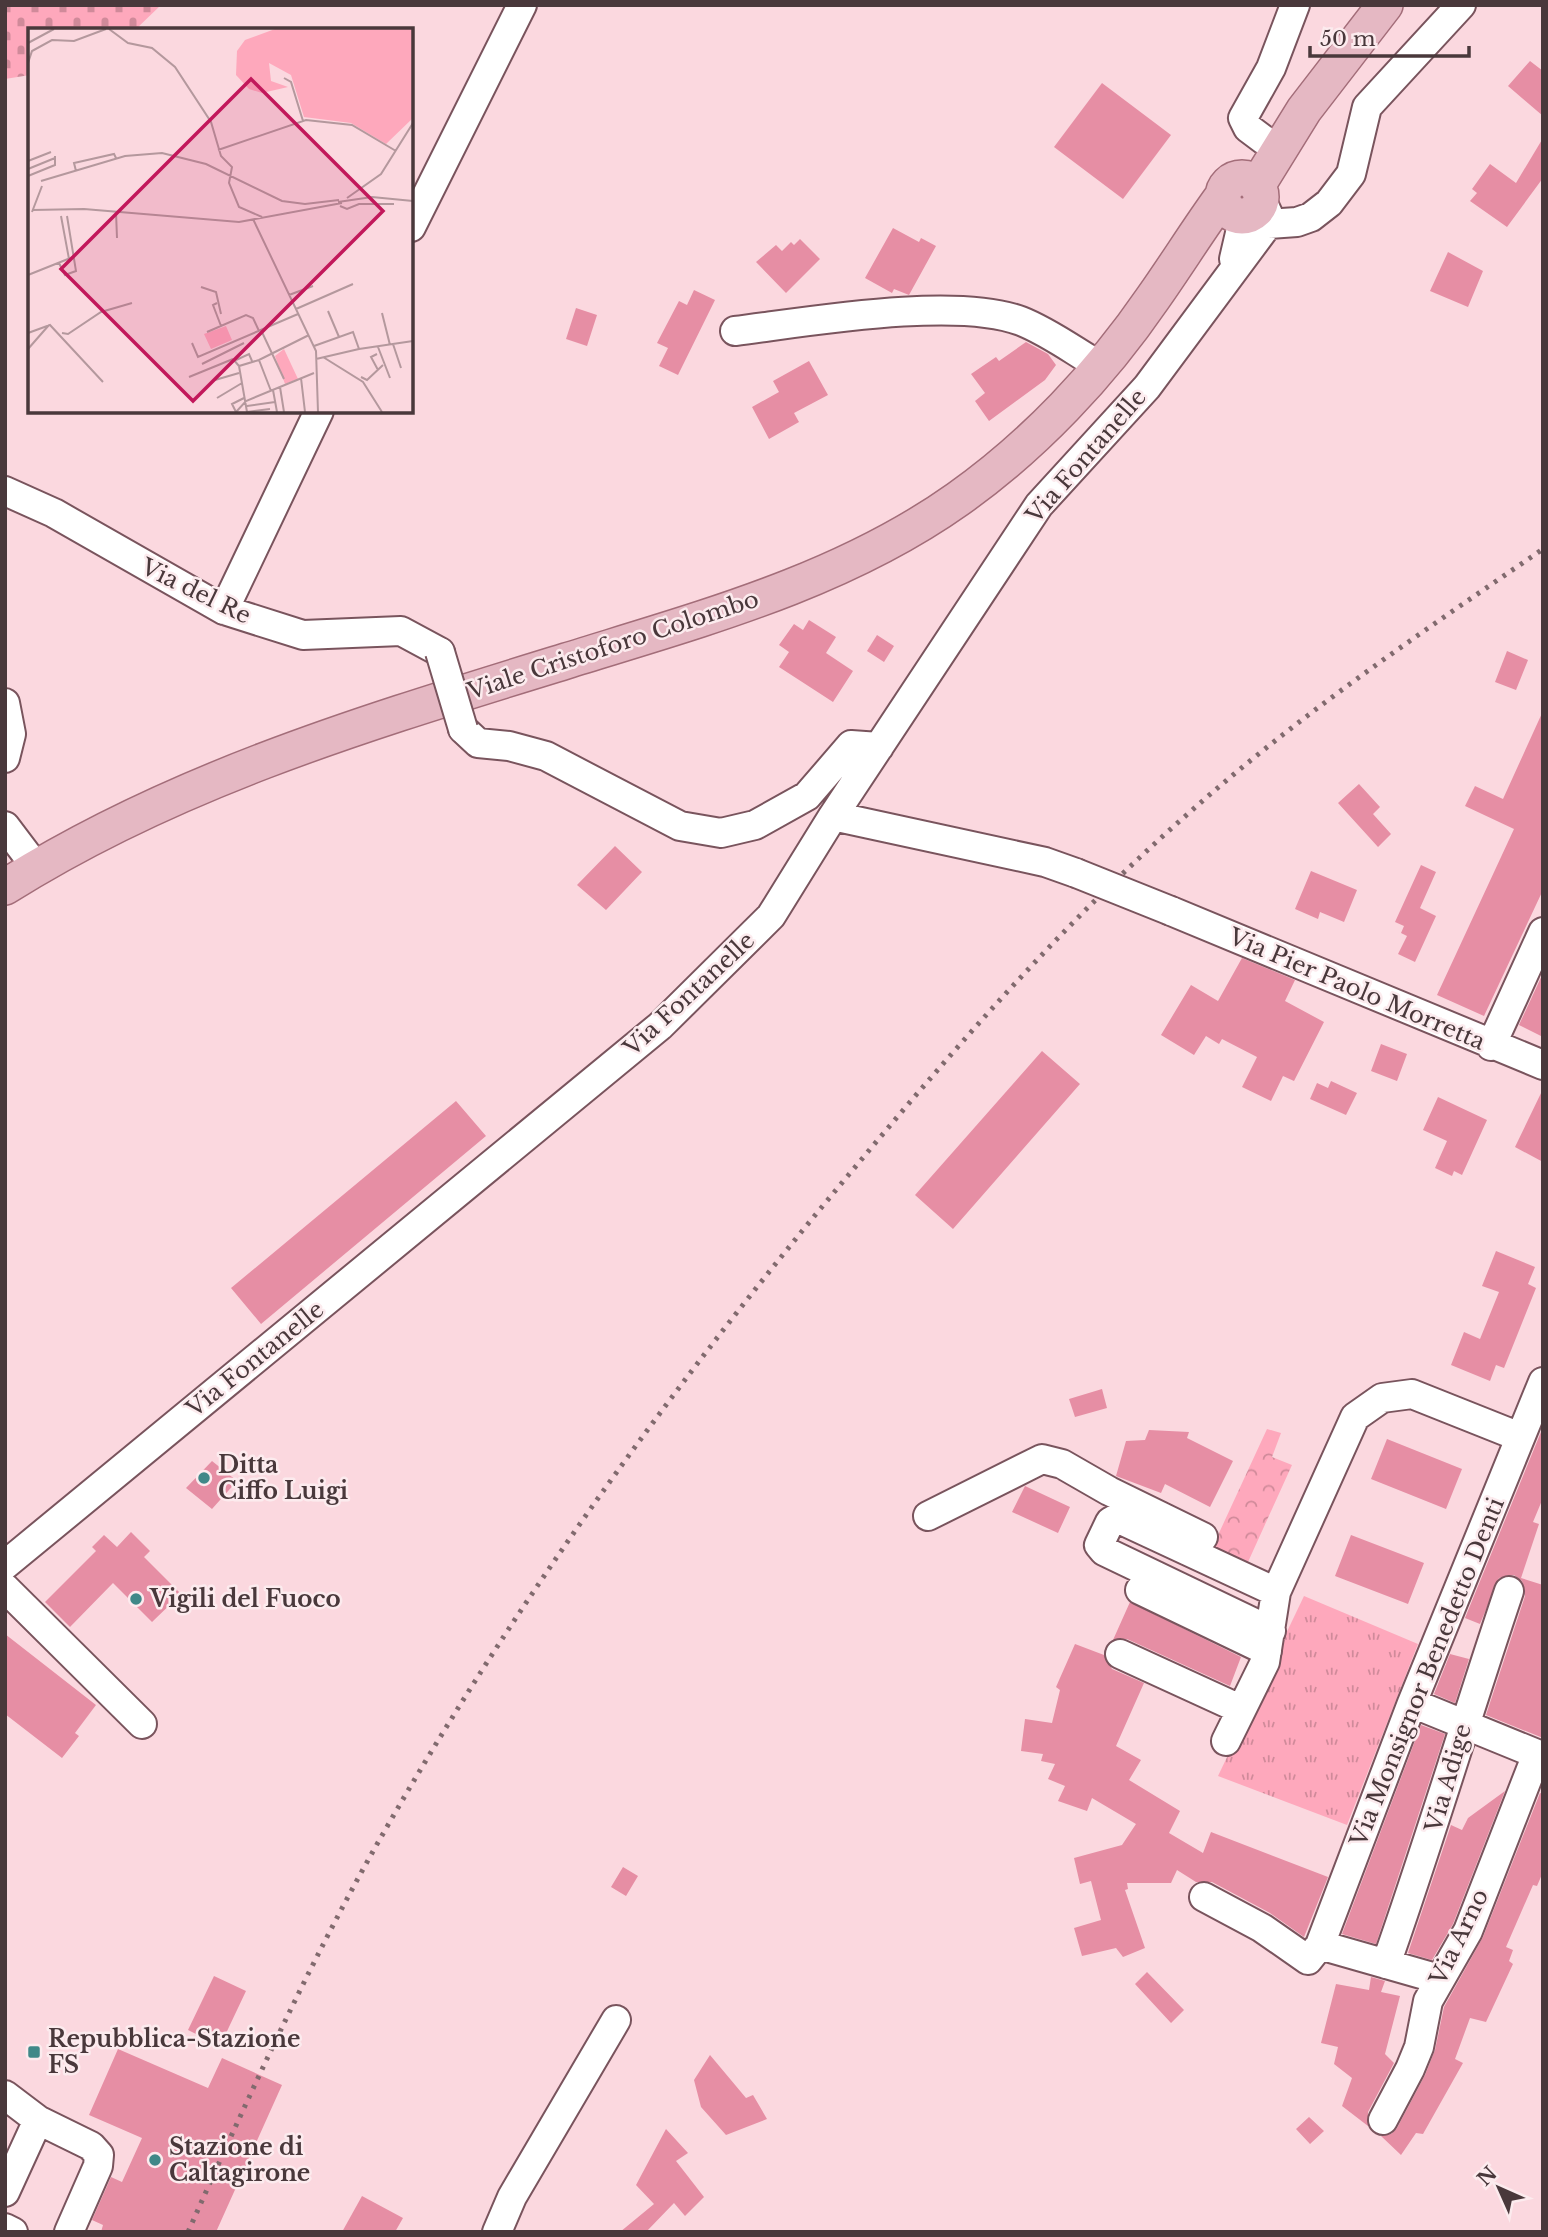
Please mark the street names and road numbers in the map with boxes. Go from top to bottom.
street label: Via Fontanelle [1019,383,1152,530]
street label: Via del Re [136,552,255,630]
street label: Viale Cristoforo Colombo [463,585,762,706]
street label: Via Pier Paolo Morretta [1224,922,1489,1056]
street label: Via Fontanelle [617,926,760,1062]
street label: Via Fontanelle [180,1295,329,1424]
street label: Via Monsignor Benedetto Denti [1344,1493,1510,1851]
street label: Via Adige [1419,1721,1477,1836]
street label: Via Arno [1423,1884,1494,1991]

